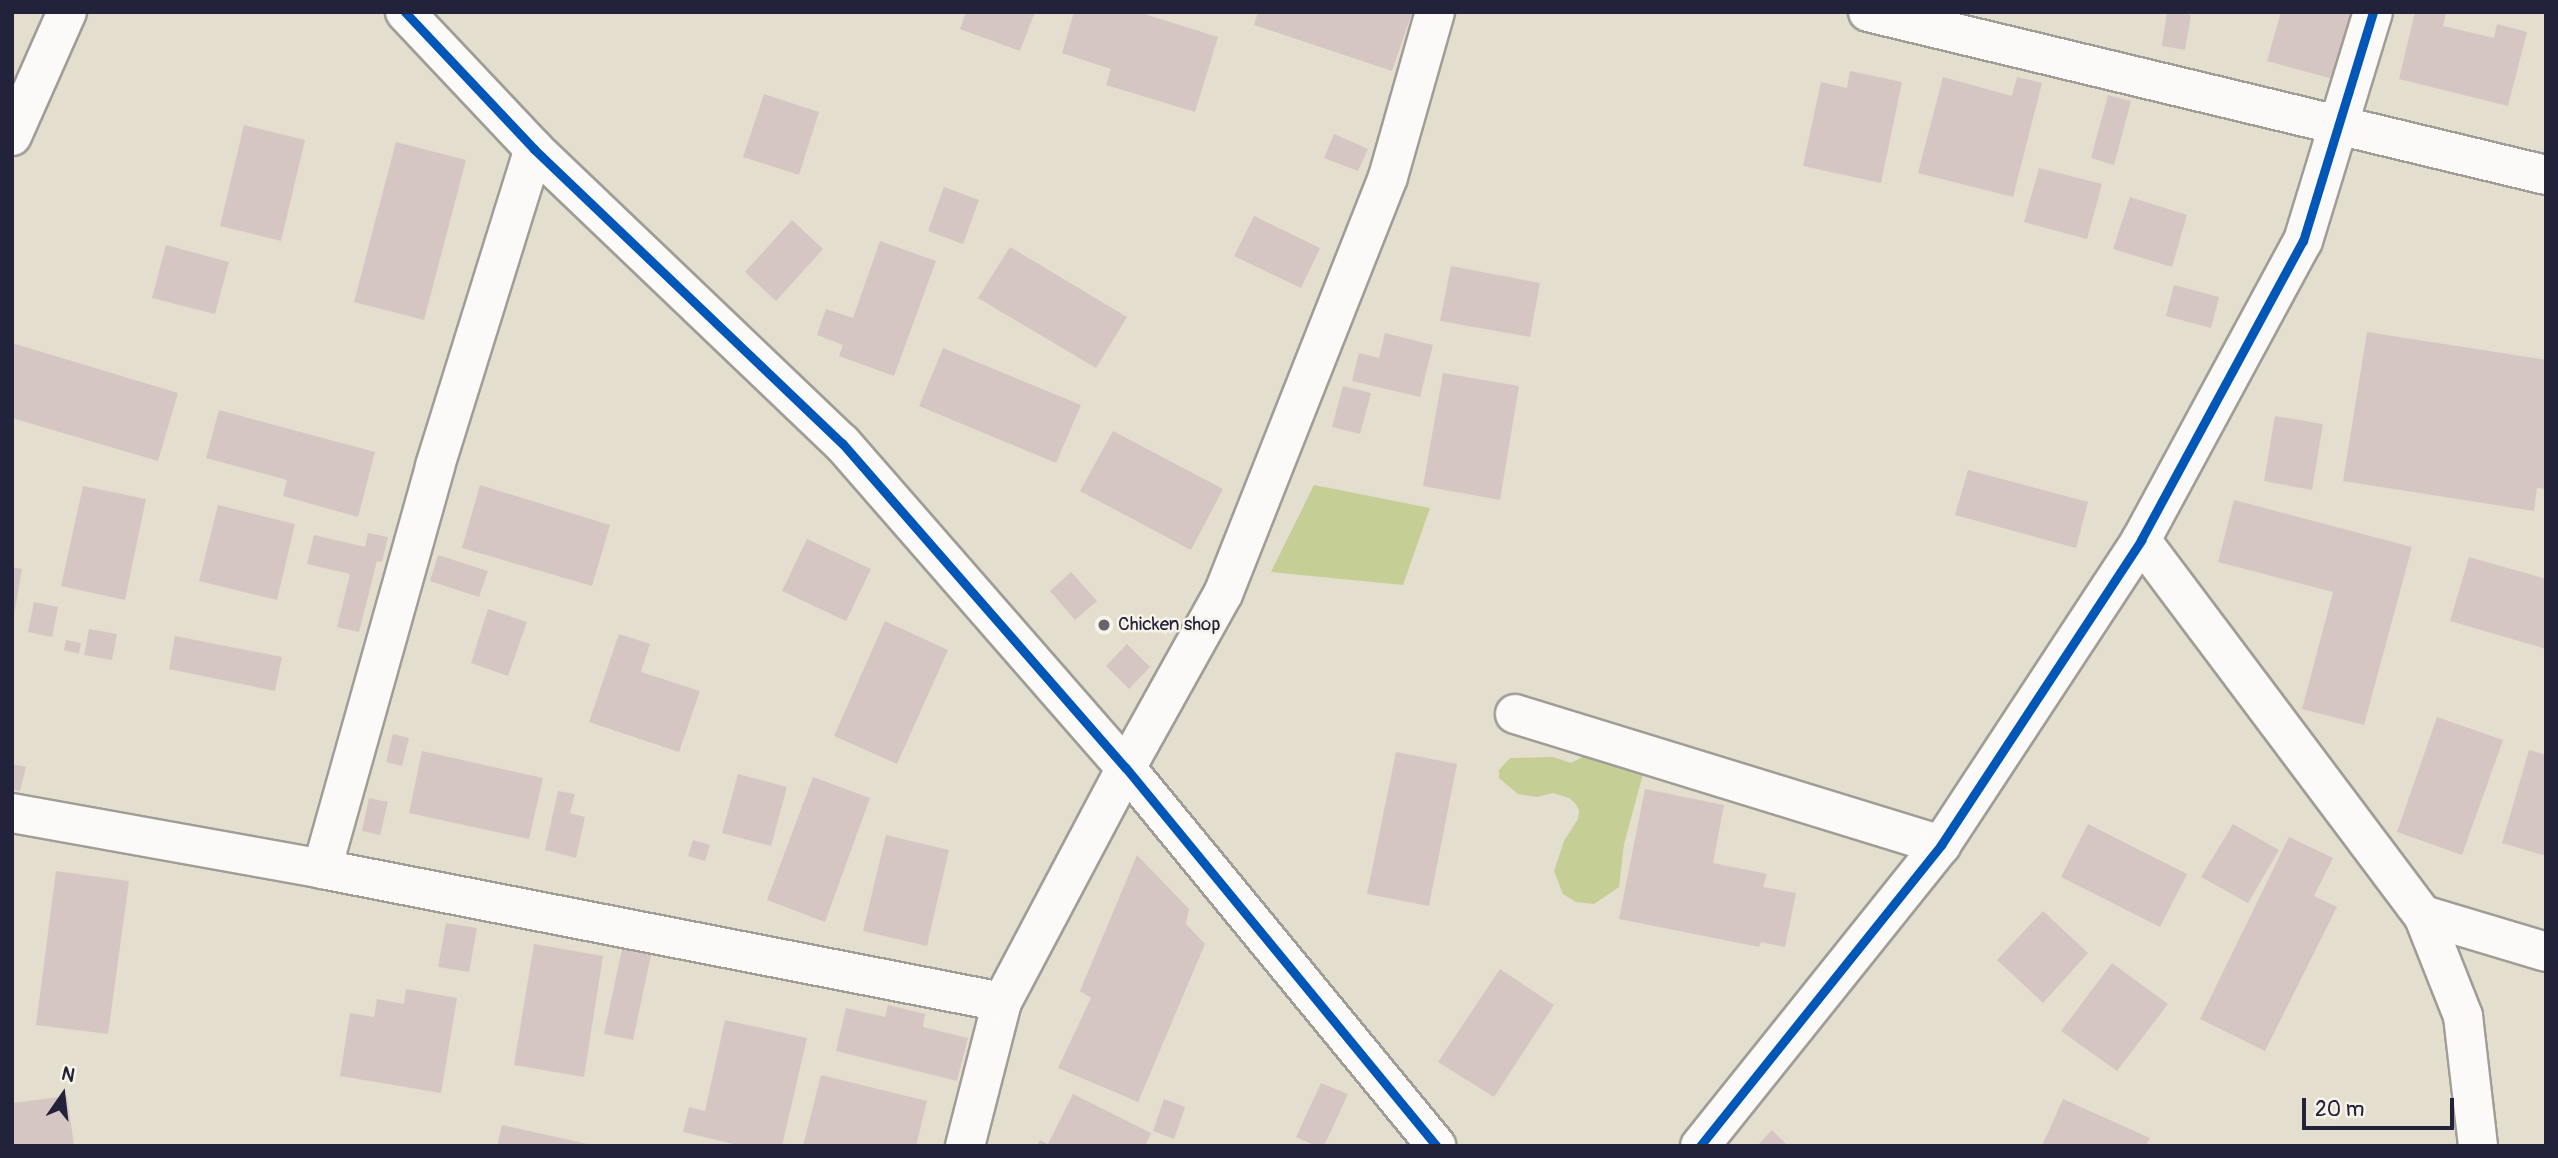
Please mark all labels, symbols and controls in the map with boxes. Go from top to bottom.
place label: Chicken shop [1118,614,1220,636]
marker: Chicken shop [1096,617,1112,633]
north arrow [28,1060,98,1130]
text: N [59,1061,77,1088]
scale bar [2306,1084,2458,1128]
text: 20 m [2315,1096,2364,1123]

